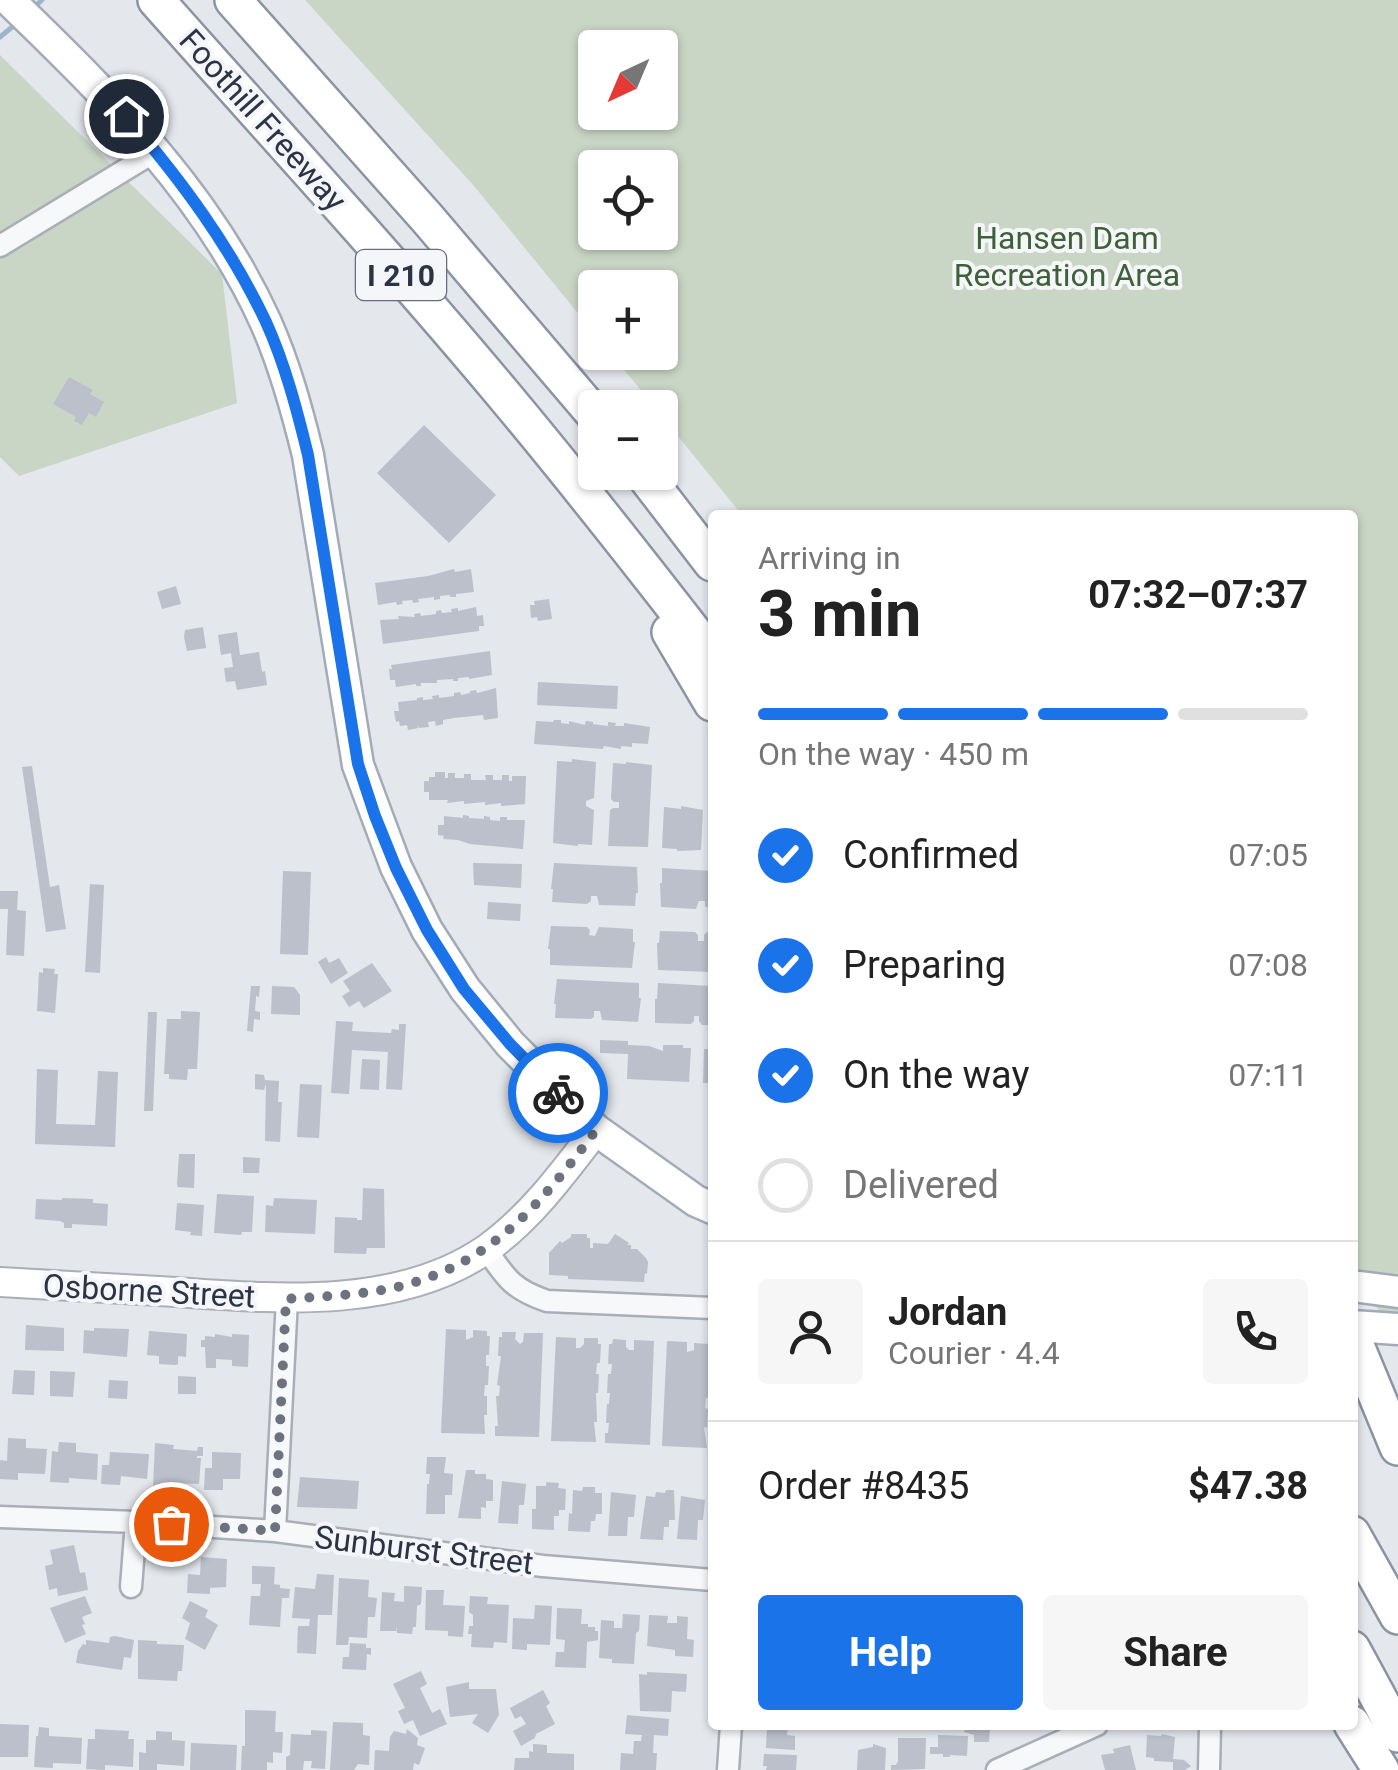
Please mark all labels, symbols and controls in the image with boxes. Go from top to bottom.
street label: Foothill Freeway [171,21,355,219]
north arrow [578,30,678,130]
map controls [578,30,678,490]
pin [84,74,169,159]
icon: home [99,89,154,144]
button: locate [578,150,678,250]
park label: Hansen Dam Recreation Area [954,219,1180,294]
road number: I 210 [356,250,446,300]
button: + [578,270,678,370]
button: − [578,390,678,490]
text: Arriving in [758,539,901,577]
text: 07:32–07:37 [1088,573,1308,617]
text: 3 min [758,576,921,652]
text: On the way · 450 m [758,735,1029,773]
icon: check [758,828,813,883]
text: Confirmed [843,833,1019,877]
text: 07:05 [1228,836,1308,874]
icon: check [758,938,813,993]
text: Preparing [843,943,1006,987]
text: 07:08 [1228,946,1308,984]
courier [508,1043,608,1143]
icon: check [758,1048,813,1103]
text: On the way [843,1053,1029,1097]
text: 07:11 [1228,1056,1308,1094]
icon: bike [531,1066,586,1121]
text: Delivered [843,1163,999,1207]
street label: Osborne Street [42,1266,256,1316]
button: person [758,1279,863,1384]
button: phone [1203,1279,1308,1384]
text: Jordan [888,1290,1007,1334]
text: Courier · 4.4 [888,1334,1060,1372]
text: Order #8435 [758,1464,969,1508]
text: $47.38 [1188,1464,1308,1508]
pin [129,1482,214,1567]
icon: bag [144,1497,199,1552]
street label: Sunburst Street [312,1518,536,1582]
button: Help [758,1595,1023,1710]
button: Share [1043,1595,1308,1710]

